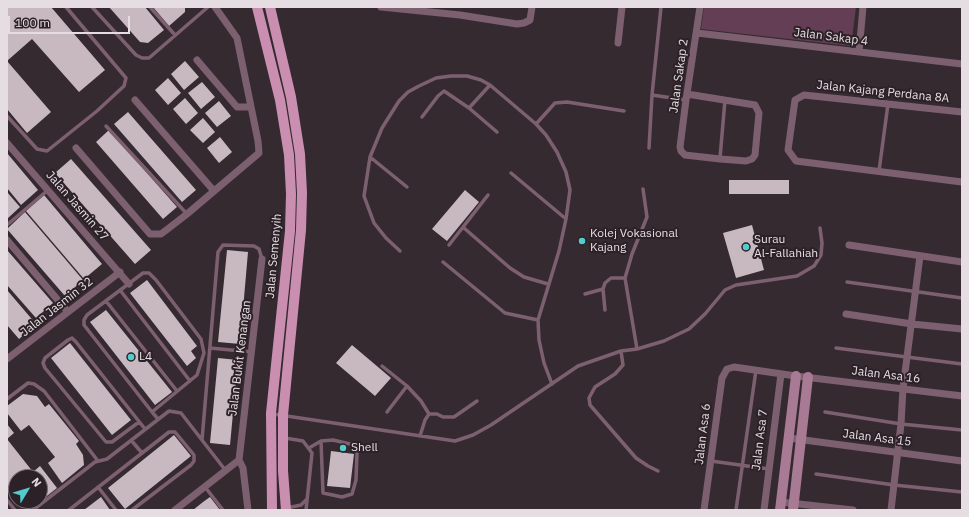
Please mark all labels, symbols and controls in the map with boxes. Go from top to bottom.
scale bar [10,8,132,34]
text: 100 m [15,15,50,30]
street label: Jalan Sakap 4 [793,25,869,49]
street label: Jalan Sakap 2 [667,38,691,114]
street label: Jalan Kajang Perdana 8A [816,78,950,106]
street label: Jalan Jasmin 27 [43,168,111,244]
street label: Jalan Semenyih [263,213,285,299]
place label: Kolej Vokasional Kajang [590,227,678,255]
place label: Surau Al-Fallahiah [754,233,818,261]
marker: Kolej Vokasional Kajang [577,236,587,246]
marker: Surau Al-Fallahiah [741,242,751,252]
street label: Jalan Jasmin 32 [18,274,96,340]
street label: Jalan Bukit Kenangan [226,299,254,417]
place label: L4 [139,350,152,364]
marker: L4 [126,352,136,362]
street label: Jalan Asa 16 [851,364,921,386]
street label: Jalan Asa 6 [692,402,714,466]
street label: Jalan Asa 7 [749,408,771,472]
street label: Jalan Asa 15 [842,427,912,449]
place label: Shell [351,441,378,455]
marker: Shell [338,443,348,453]
north arrow [8,469,48,509]
text: N [29,475,45,490]

